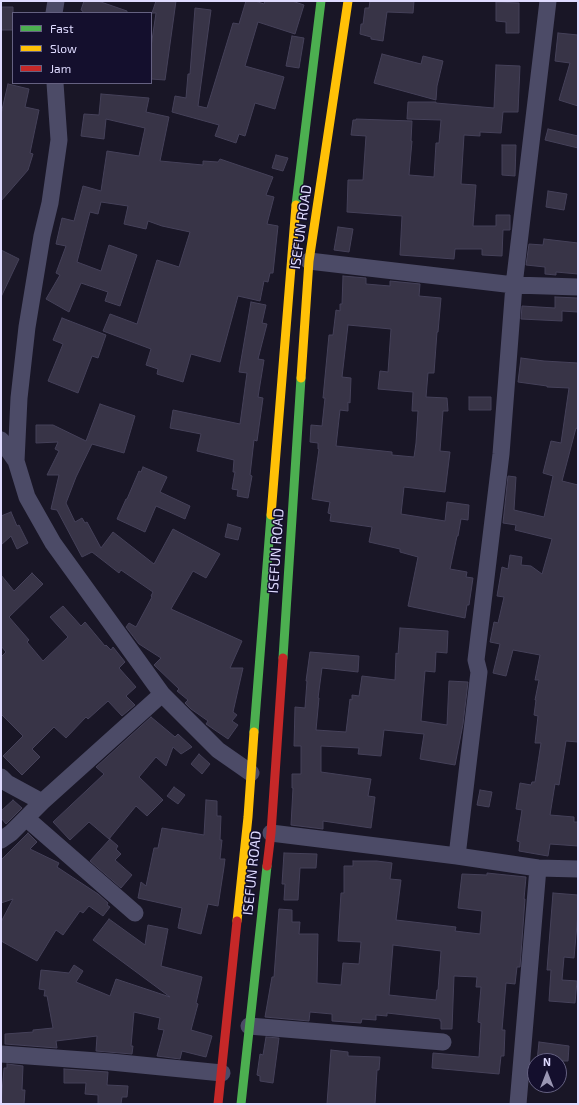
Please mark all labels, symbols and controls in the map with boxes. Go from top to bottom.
legend [12,12,152,84]
text: Fast [50,21,73,35]
text: Slow [50,41,77,55]
text: Jam [50,61,71,75]
street label: ISEFUN ROAD [287,184,315,270]
street label: ISEFUN ROAD [265,508,287,594]
street label: ISEFUN ROAD [239,830,265,916]
north arrow [527,1053,567,1093]
text: N [543,1055,551,1068]

